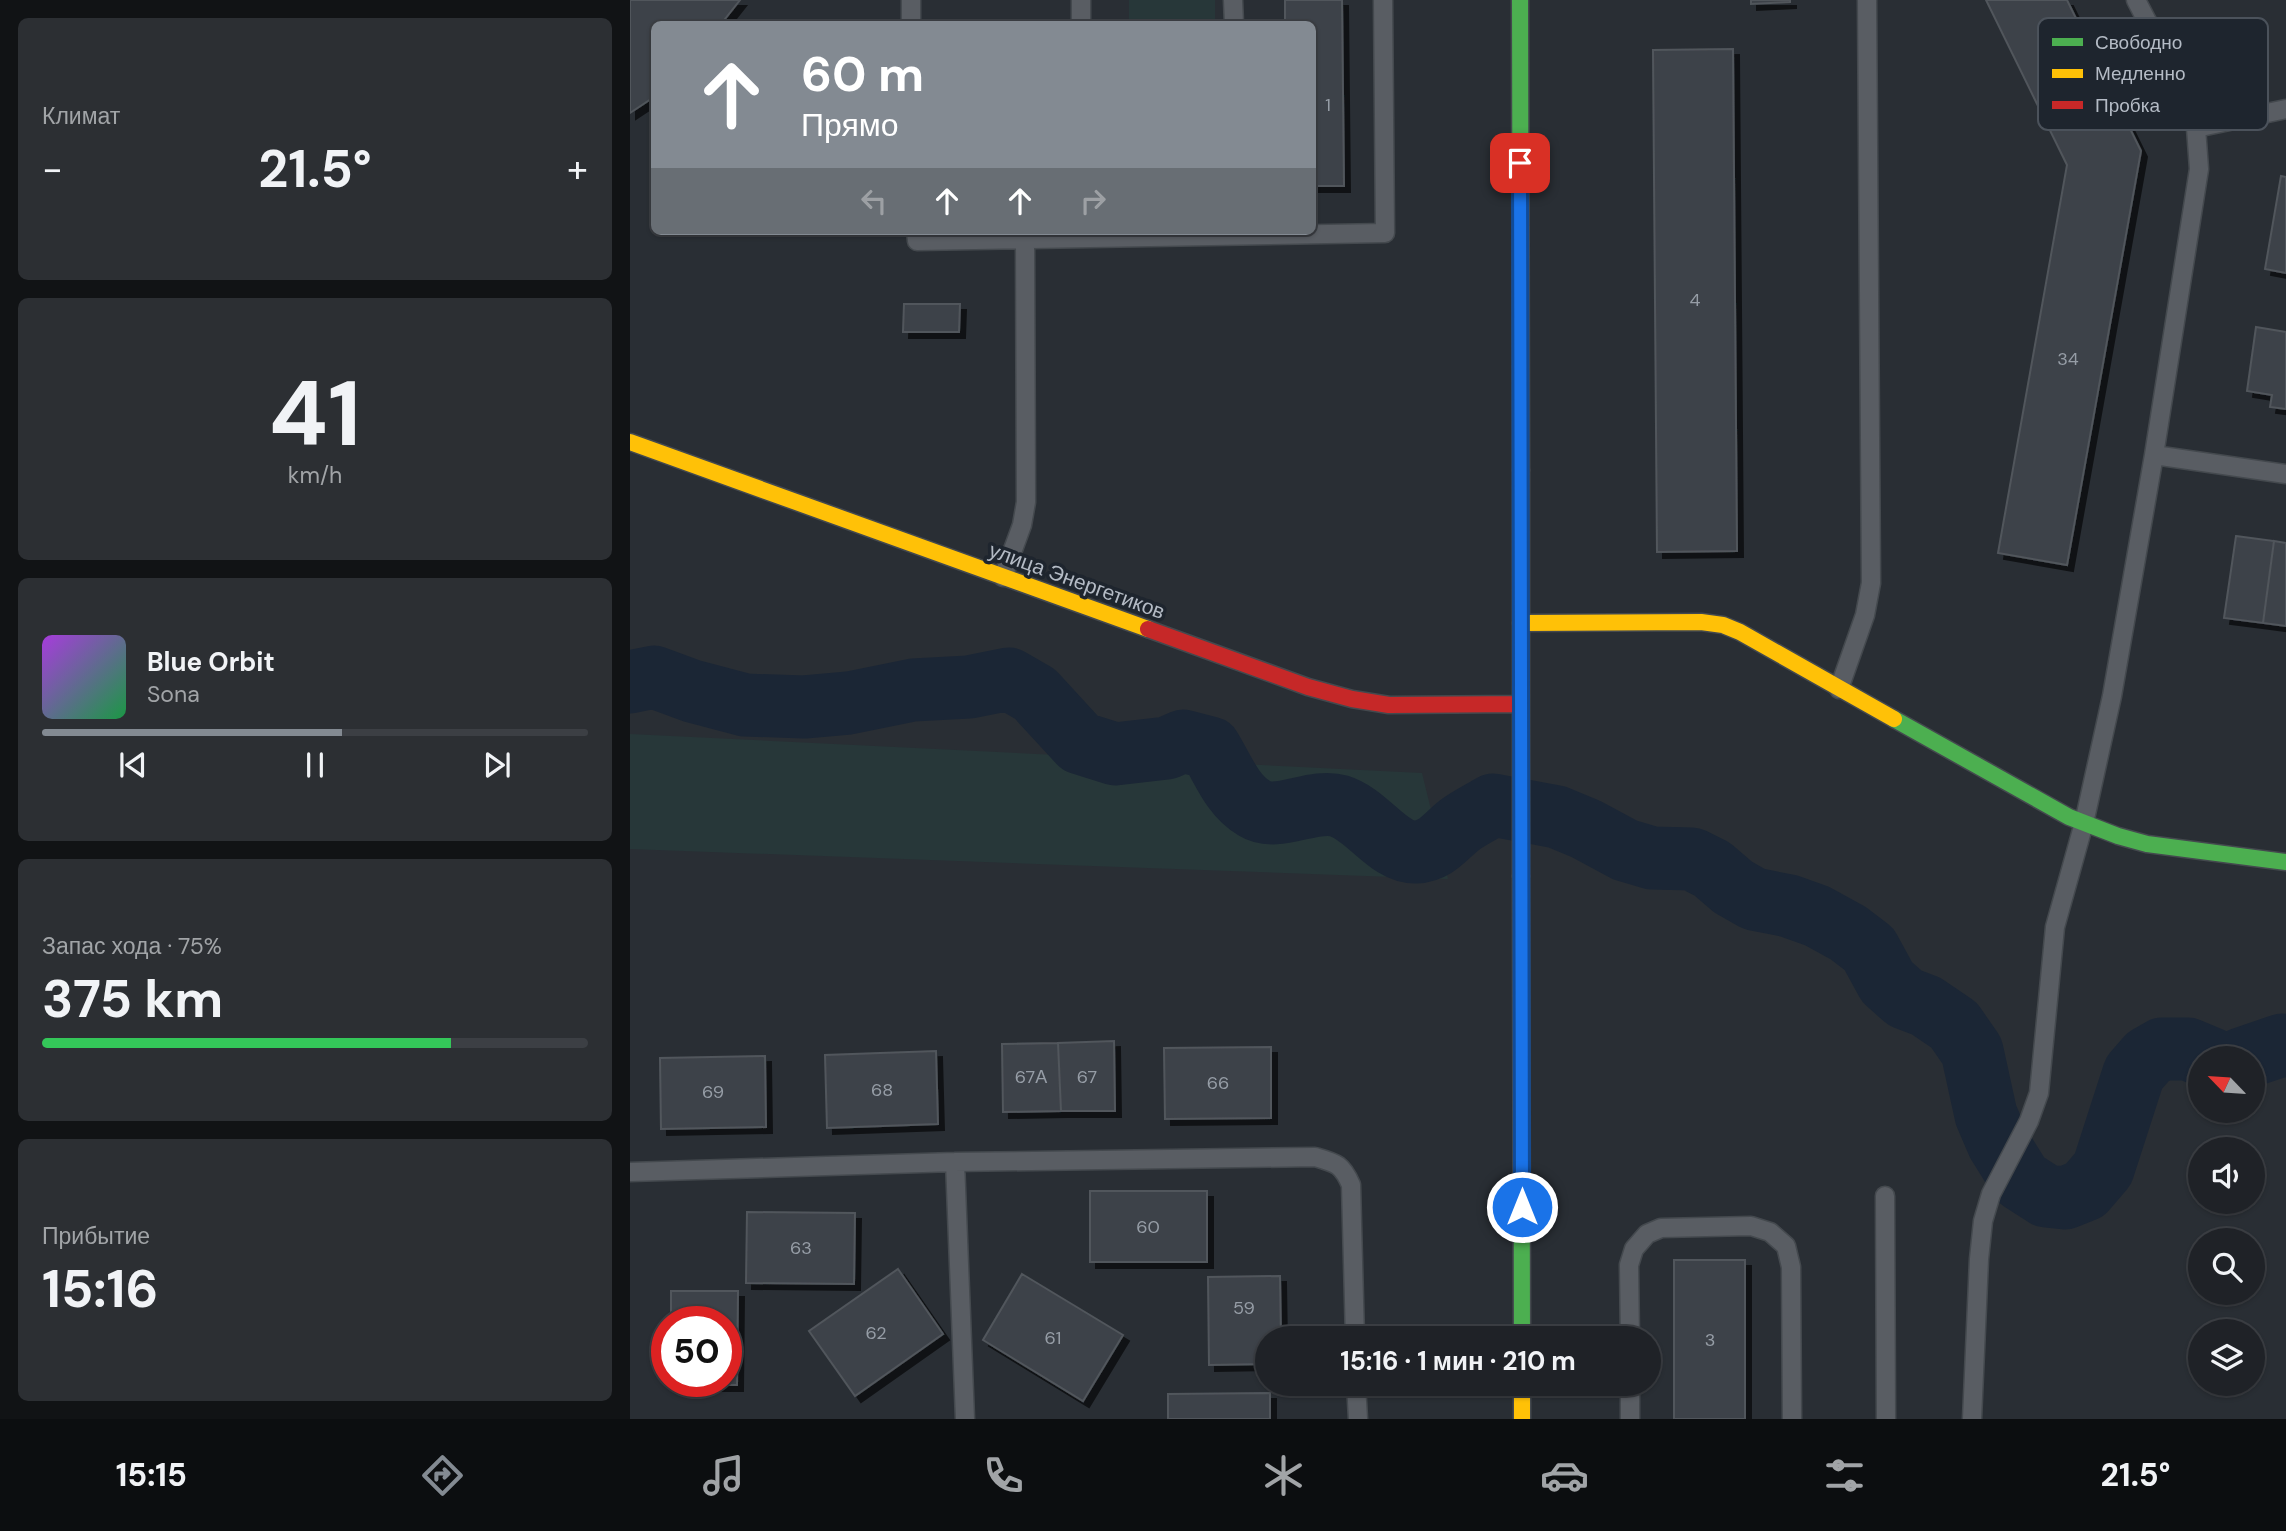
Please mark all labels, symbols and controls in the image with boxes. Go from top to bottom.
legend [2038,18,2268,130]
text: Свободно [2095,30,2182,55]
text: 60 m [801,42,924,106]
icon: ahead [686,49,777,140]
text: Медленно [2095,61,2185,86]
house number: 1 [1325,93,1331,117]
text: Пробка [2095,93,2160,118]
text: Климат [42,101,120,131]
text: Прямо [801,104,899,146]
pin [1490,133,1550,193]
text: 21.5° [258,135,372,203]
text: − [42,144,63,194]
text: + [567,144,588,194]
icon: arrive [1501,144,1539,182]
icon: left [855,182,893,220]
icon: ahead [928,182,966,220]
icon: ahead [1001,182,1039,220]
icon: right [1074,182,1112,220]
house number: 4 [1690,288,1701,312]
house number: 34 [2057,347,2079,371]
text: 41 [269,355,361,473]
text: km/h [288,460,342,490]
street label: улица Энергетиков [985,536,1169,626]
text: Blue Orbit [147,645,275,679]
text: Sona [147,679,200,709]
icon: previous [114,746,152,784]
icon: pause [296,746,334,784]
icon: next [478,746,516,784]
text: Запас хода · 75% [42,931,222,961]
text: 375 km [42,965,223,1033]
north arrow [2188,1046,2264,1124]
map controls [2188,1046,2265,1396]
house number: 67А [1015,1065,1047,1089]
house number: 67 [1077,1065,1097,1089]
house number: 66 [1207,1071,1229,1095]
house number: 68 [871,1078,893,1102]
house number: 69 [702,1080,724,1104]
button: sound [2188,1137,2265,1214]
position arrow [1485,1170,1559,1244]
house number: 60 [1136,1215,1160,1239]
text: Прибытие [42,1221,150,1251]
button: search [2188,1228,2265,1305]
house number: 63 [790,1236,812,1260]
text: 15:16 [42,1255,158,1323]
house number: 59 [1233,1296,1255,1320]
speed limit sign: 50 [651,1306,742,1397]
button: layers [2188,1319,2265,1396]
house number: 62 [865,1321,887,1345]
house number: 61 [1045,1326,1061,1350]
house number: 3 [1705,1328,1715,1352]
text: 15:16 · 1 мин · 210 m [1340,1344,1576,1378]
icon: directions [418,1451,467,1500]
icon: music [699,1451,748,1500]
icon: phone [979,1451,1028,1500]
icon: climate [1259,1451,1308,1500]
icon: car [1540,1451,1589,1500]
icon: filters [1820,1451,1869,1500]
text: 15:15 [116,1454,187,1496]
text: 21.5° [2101,1454,2170,1496]

